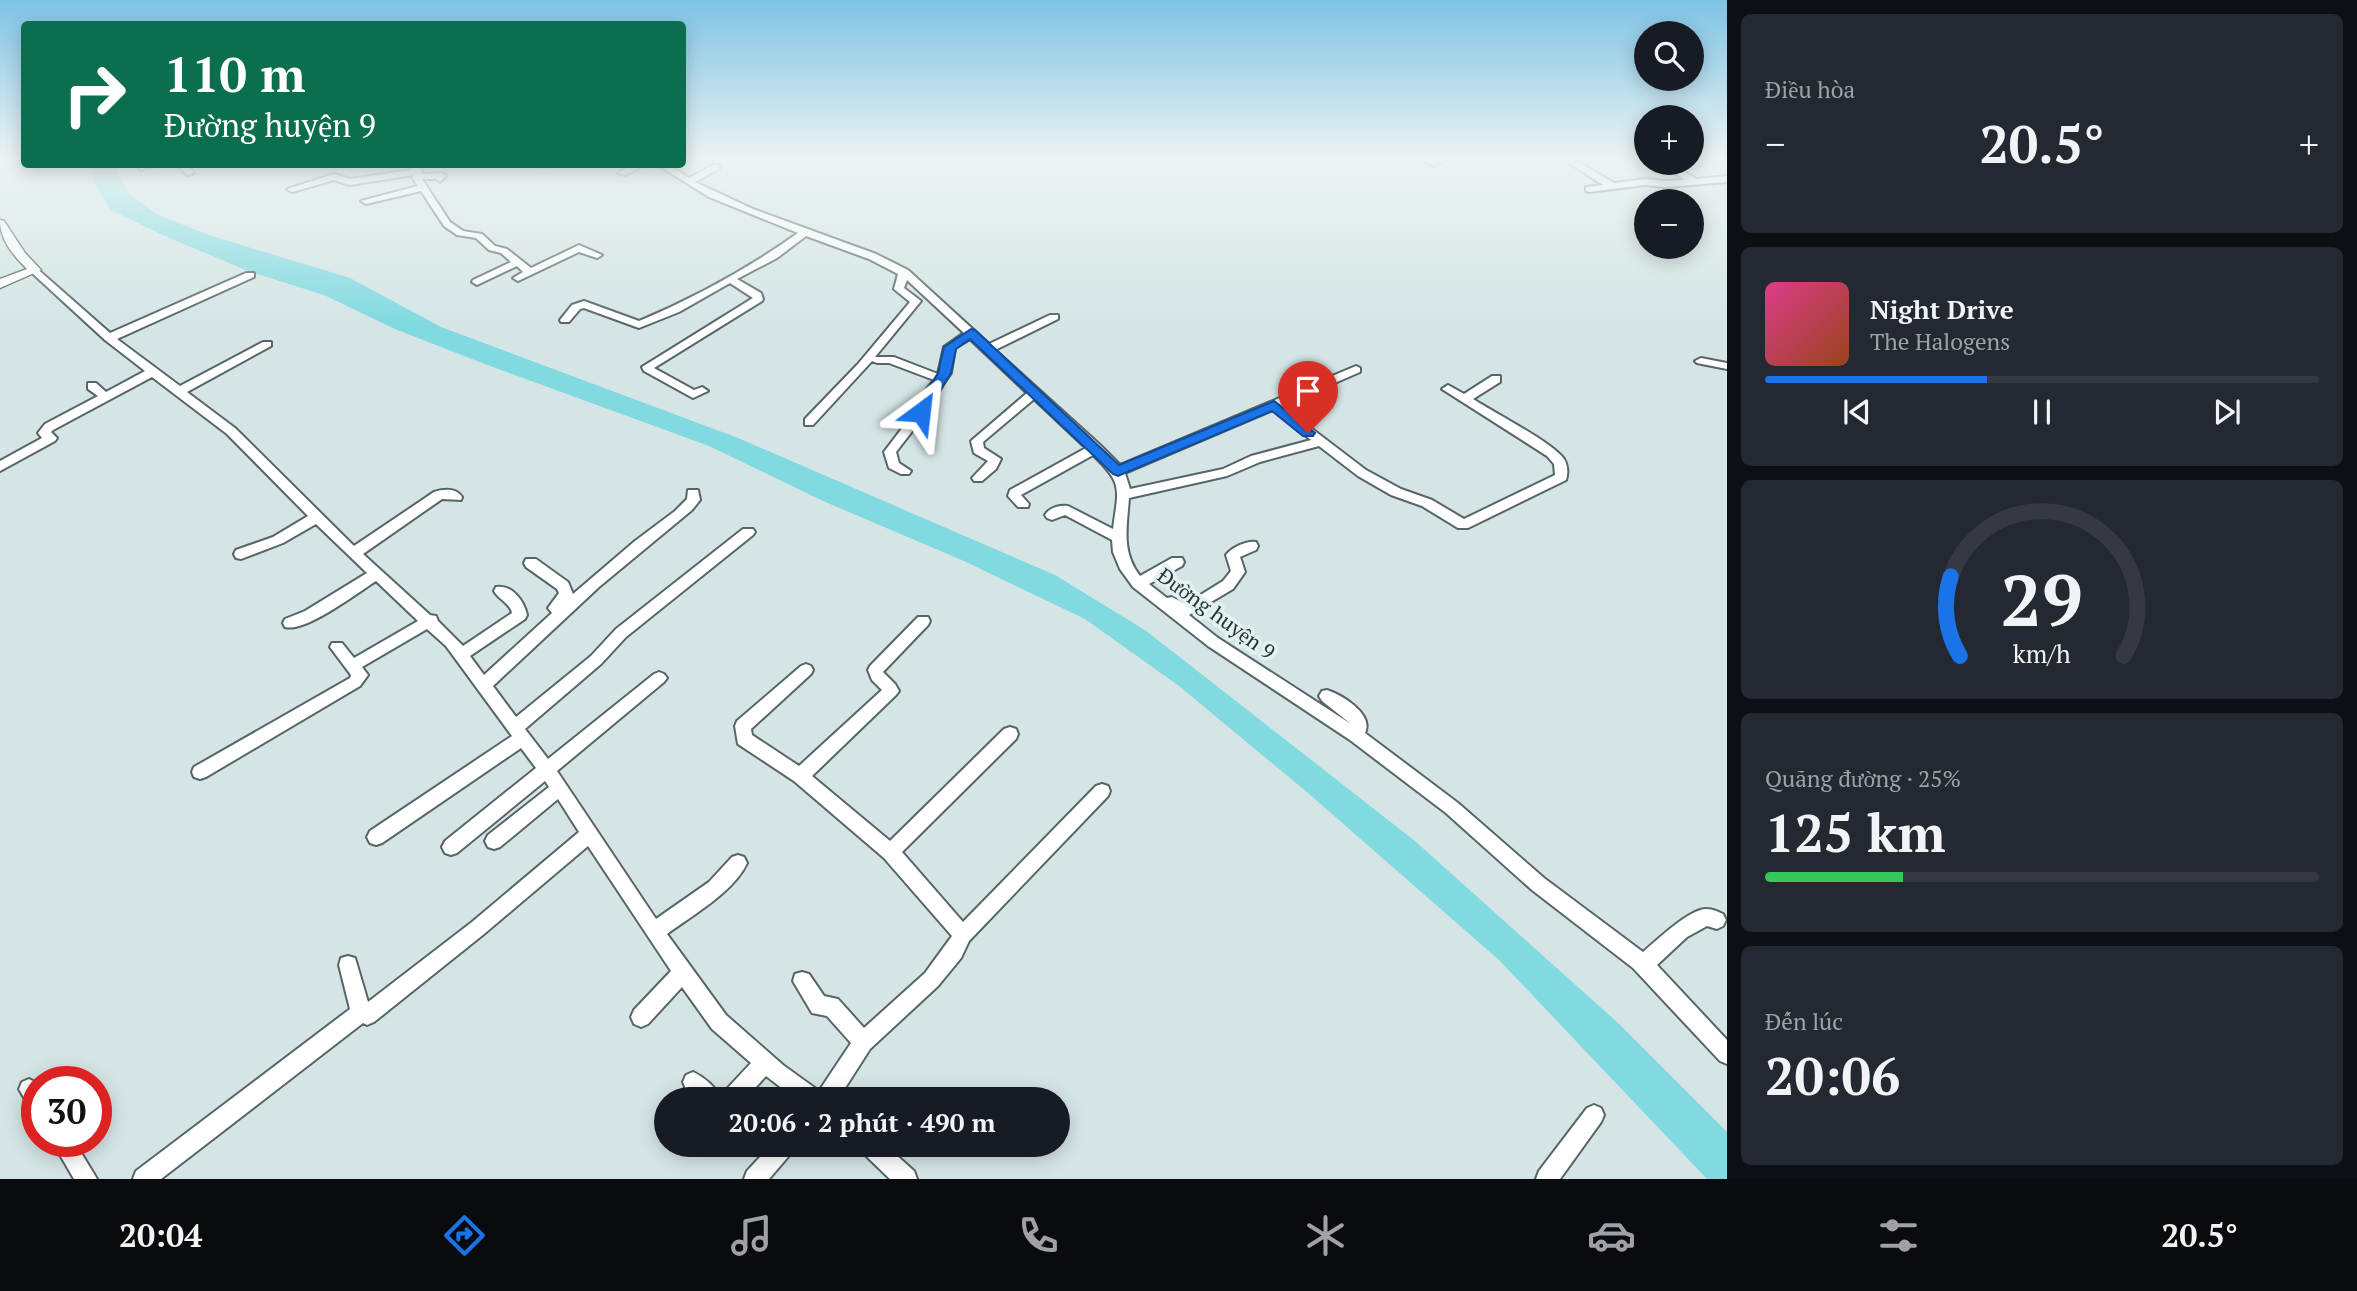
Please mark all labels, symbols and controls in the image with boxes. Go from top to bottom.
map controls [1634,21,1704,259]
button: search [1634,21,1704,91]
text: 110 m [164,41,306,106]
icon: right [49,49,140,140]
text: Điều hòa [1765,74,1855,105]
text: Đường huyện 9 [164,104,376,146]
button: + [1634,105,1704,175]
text: 20.5° [1979,109,2105,178]
text: − [1765,119,1785,169]
text: + [2299,119,2319,169]
button: − [1634,189,1704,259]
text: Night Drive [1870,292,2014,326]
text: The Halogens [1870,326,2010,357]
pin [1278,361,1338,433]
icon: arrive [1289,372,1327,410]
position arrow [884,375,958,449]
icon: previous [1838,393,1876,431]
icon: pause [2023,393,2061,431]
icon: next [2208,393,2246,431]
text: 29 [2001,550,2083,647]
street label: Đường huyện 9 [1152,561,1281,665]
text: km/h [2013,636,2071,669]
text: Quãng đường · 25% [1765,763,1961,794]
text: 125 km [1765,798,1946,867]
text: Đến lúc [1765,1006,1843,1037]
text: 20:06 [1765,1041,1900,1110]
speed limit sign: 30 [21,1066,112,1157]
text: 20:06 · 2 phút · 490 m [729,1105,996,1139]
icon: directions [440,1211,489,1260]
icon: music [727,1211,776,1260]
icon: phone [1014,1211,1063,1260]
icon: climate [1301,1211,1350,1260]
icon: car [1587,1211,1636,1260]
icon: filters [1874,1211,1923,1260]
text: 20:04 [119,1214,202,1256]
text: 20.5° [2161,1214,2238,1256]

